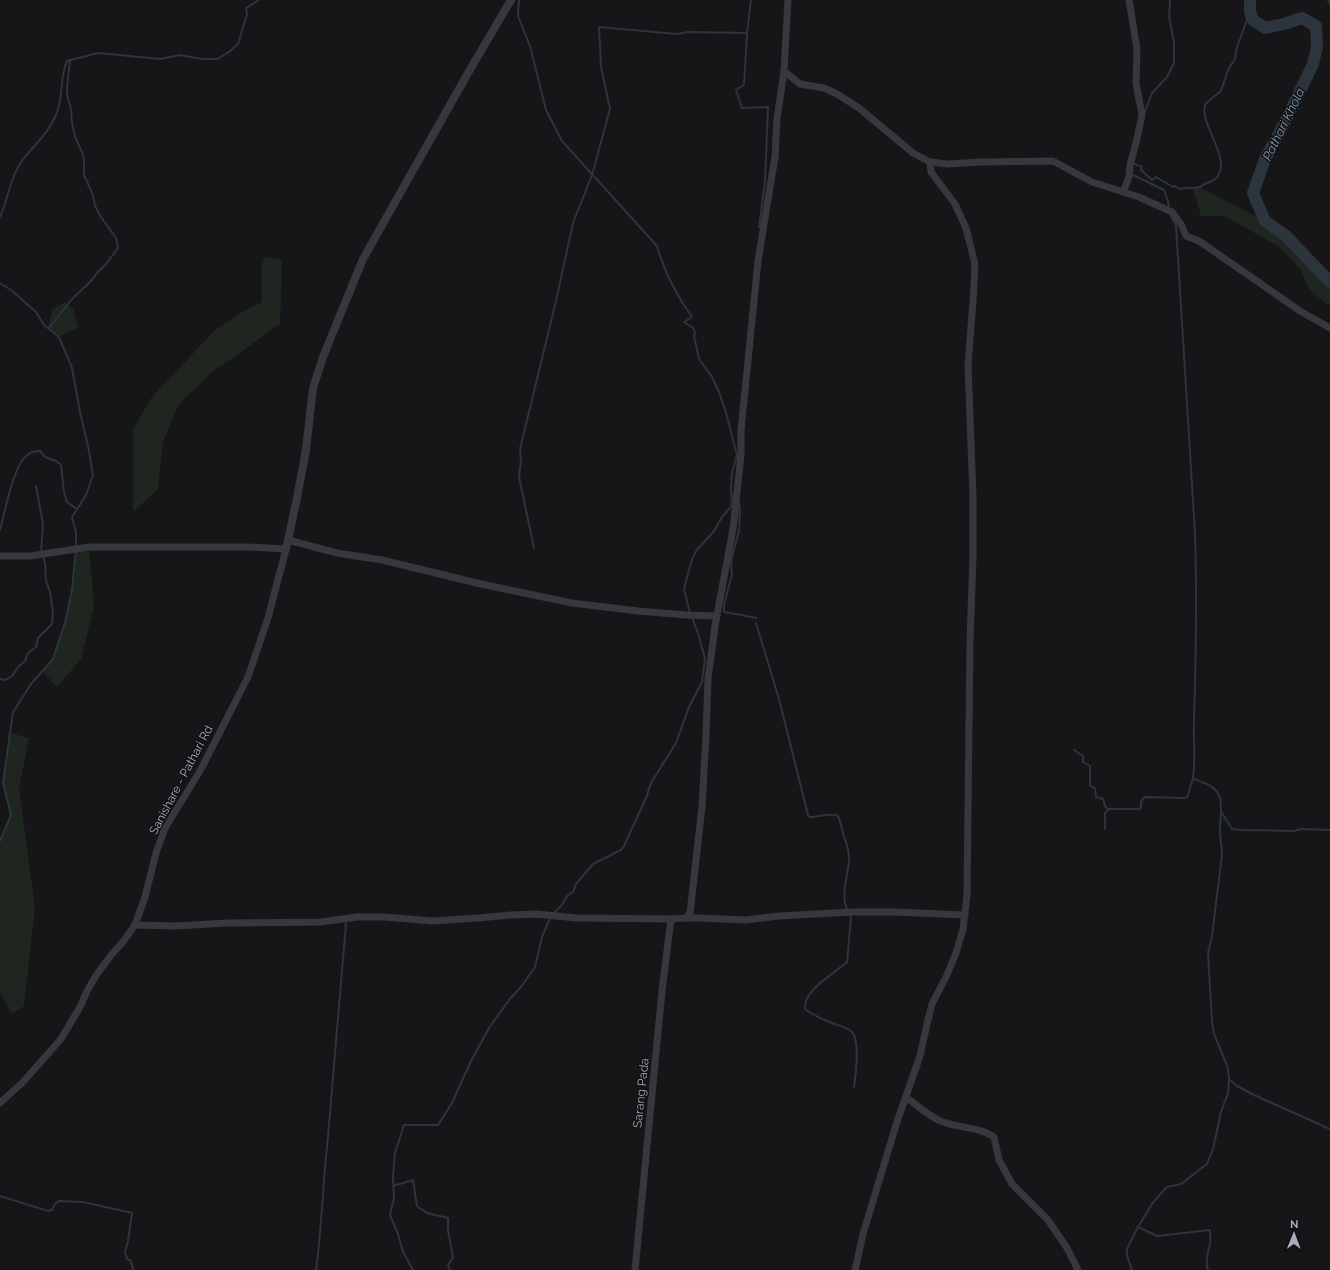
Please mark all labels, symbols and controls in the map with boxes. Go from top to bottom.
water label: Pathari Khola [1259,85,1308,163]
street label: Sanishare - Pathari Rd [146,723,216,837]
street label: Sarang Pada [630,1057,652,1129]
north arrow [1274,1214,1314,1254]
text: N [1290,1218,1298,1231]

